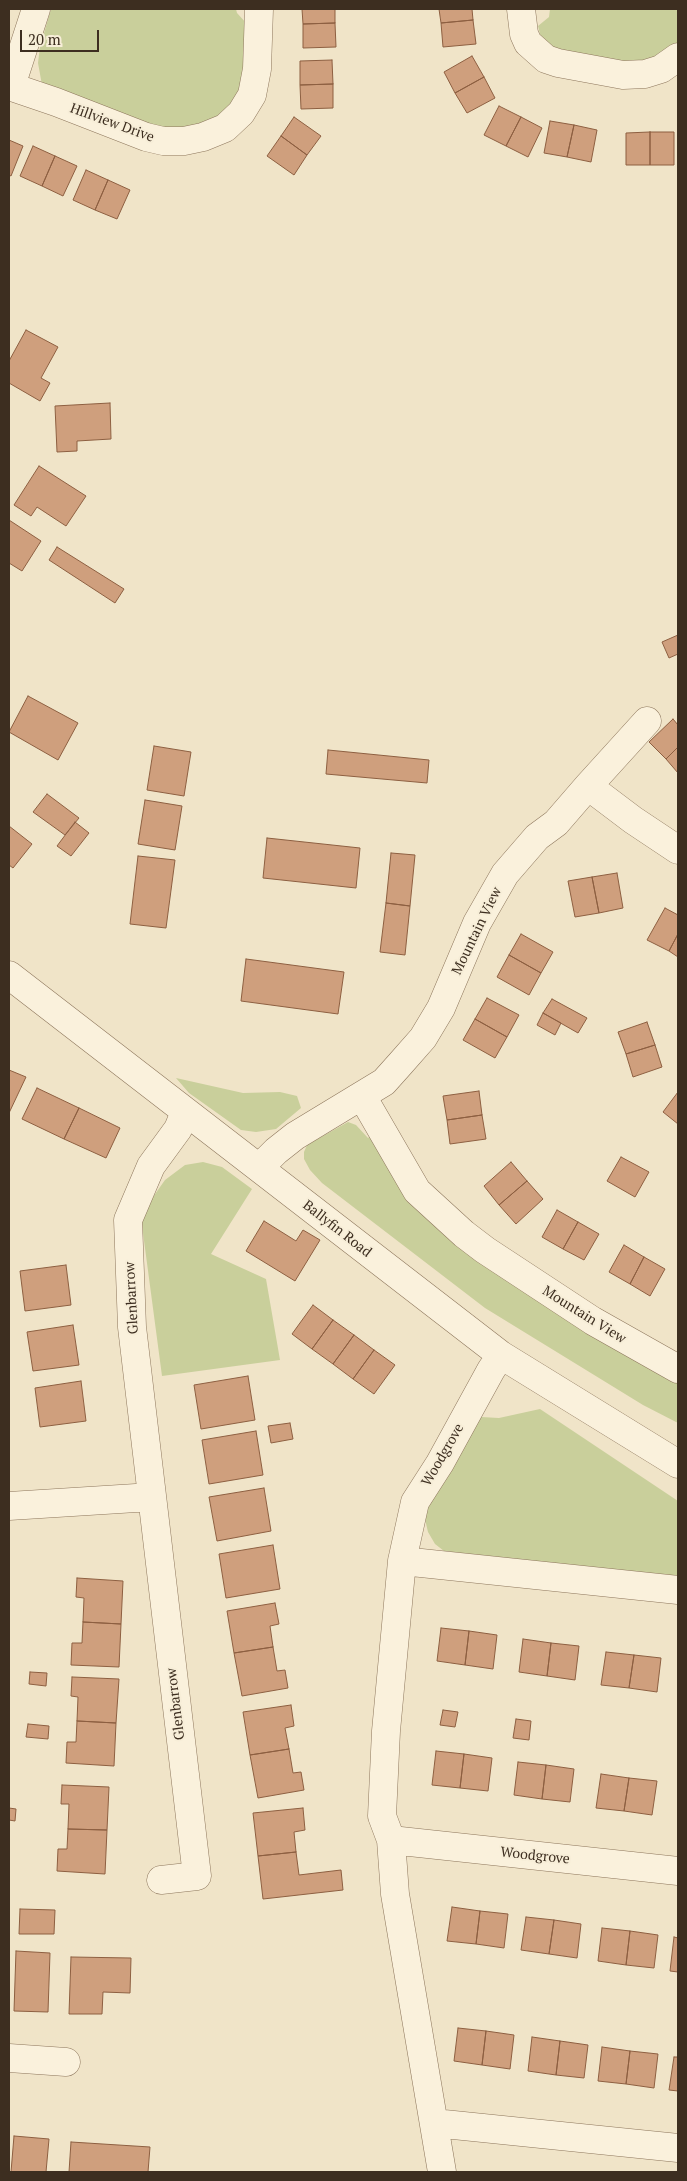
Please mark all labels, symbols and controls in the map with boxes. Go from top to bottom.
scale bar [22,20,101,52]
text: 20 m [28,29,61,49]
street label: Hillview Drive [68,100,156,146]
street label: Mountain View [449,884,505,978]
street label: Ballyfin Road [299,1197,375,1261]
street label: Glenbarrow [122,1261,142,1335]
street label: Mountain View [539,1283,629,1347]
street label: Woodgrove [418,1421,468,1489]
street label: Glenbarrow [163,1667,189,1741]
street label: Woodgrove [500,1844,570,1868]

